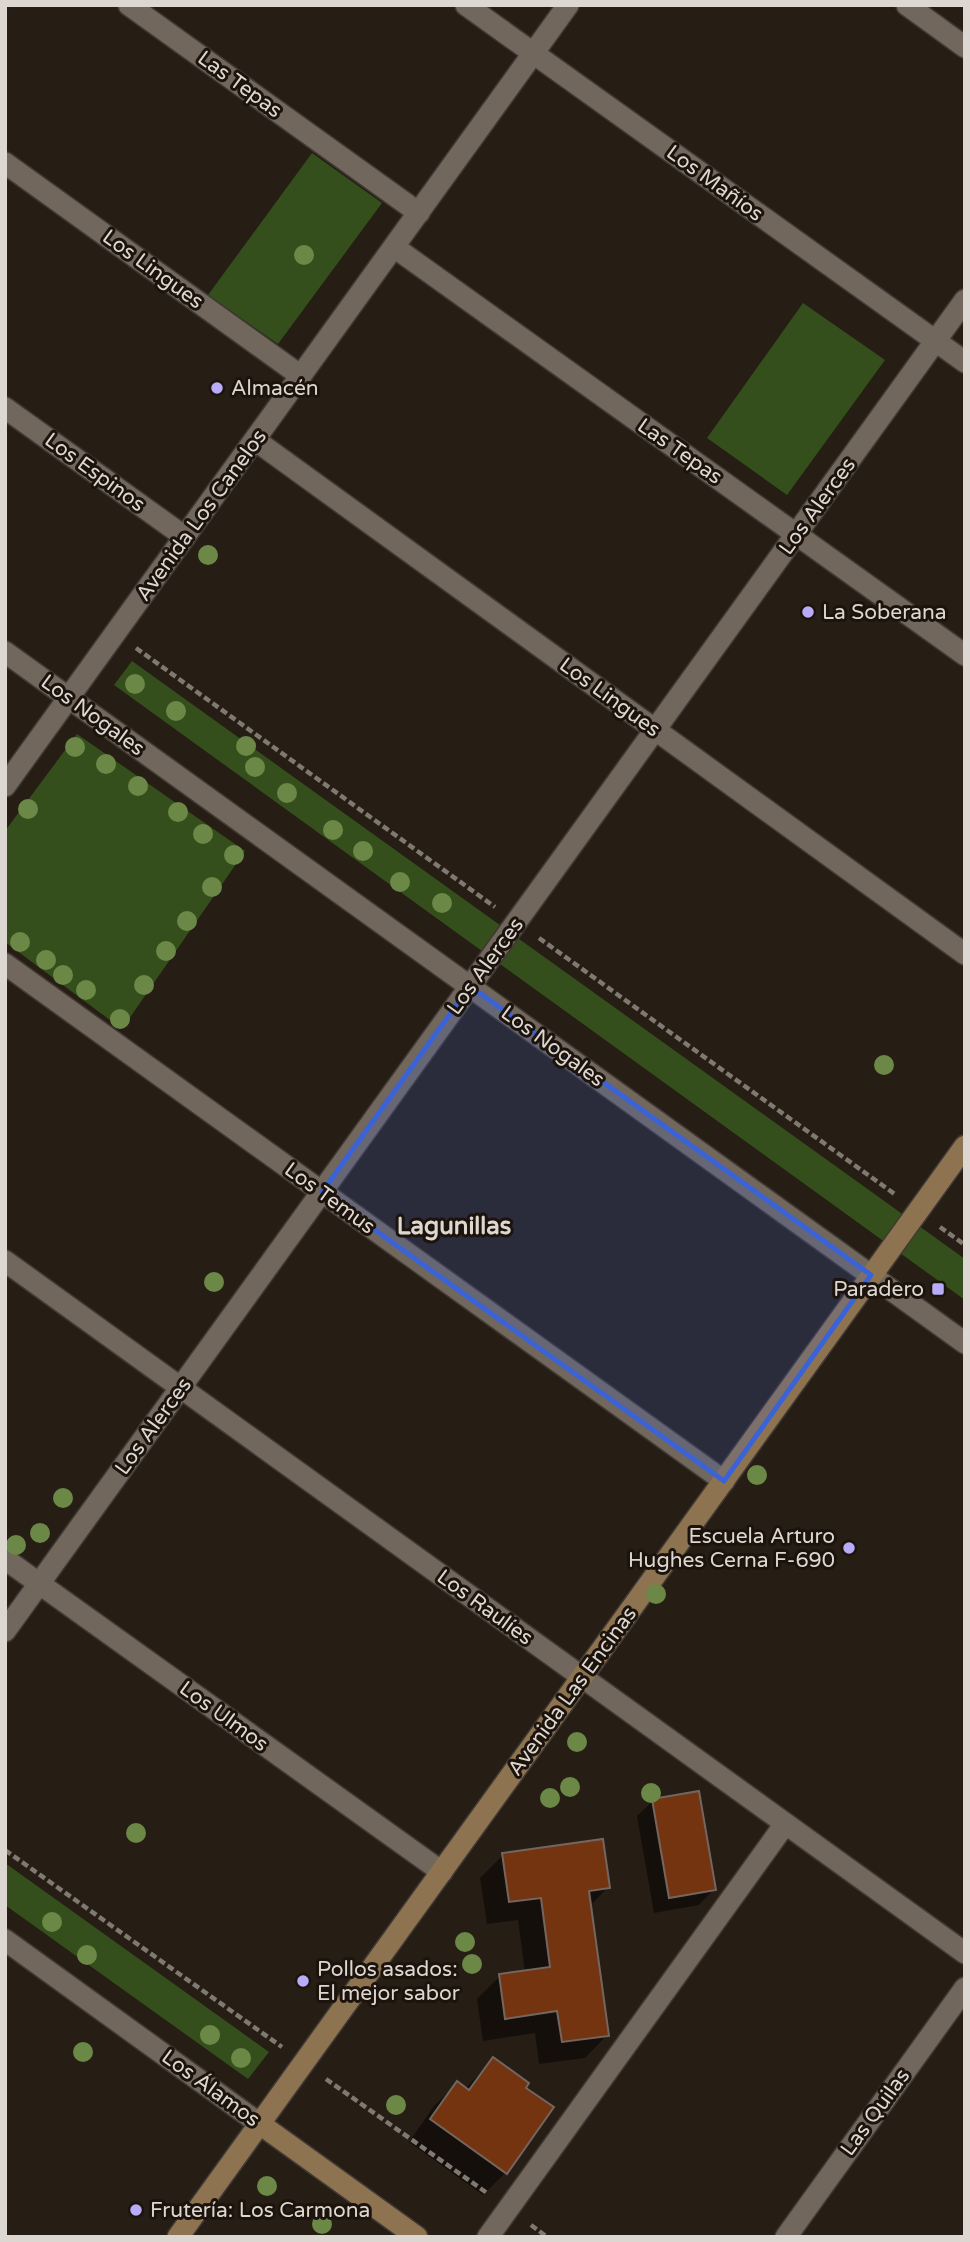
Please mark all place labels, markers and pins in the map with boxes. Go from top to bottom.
place label: Almacén [231,376,319,401]
marker: Almacén [209,380,225,396]
place label: La Soberana [822,600,947,625]
marker: La Soberana [800,604,816,620]
place label: Paradero [833,1277,924,1302]
marker: Paradero [930,1281,946,1297]
place label: Escuela Arturo Hughes Cerna F-690 [628,1524,835,1573]
marker: Escuela Arturo Hughes Cerna F-690 [841,1540,857,1556]
place label: Pollos asados: El mejor sabor [317,1957,460,2006]
marker: Pollos asados: El mejor sabor [295,1973,311,1989]
place label: Frutería: Los Carmona [150,2198,370,2223]
marker: Frutería: Los Carmona [128,2202,144,2218]

